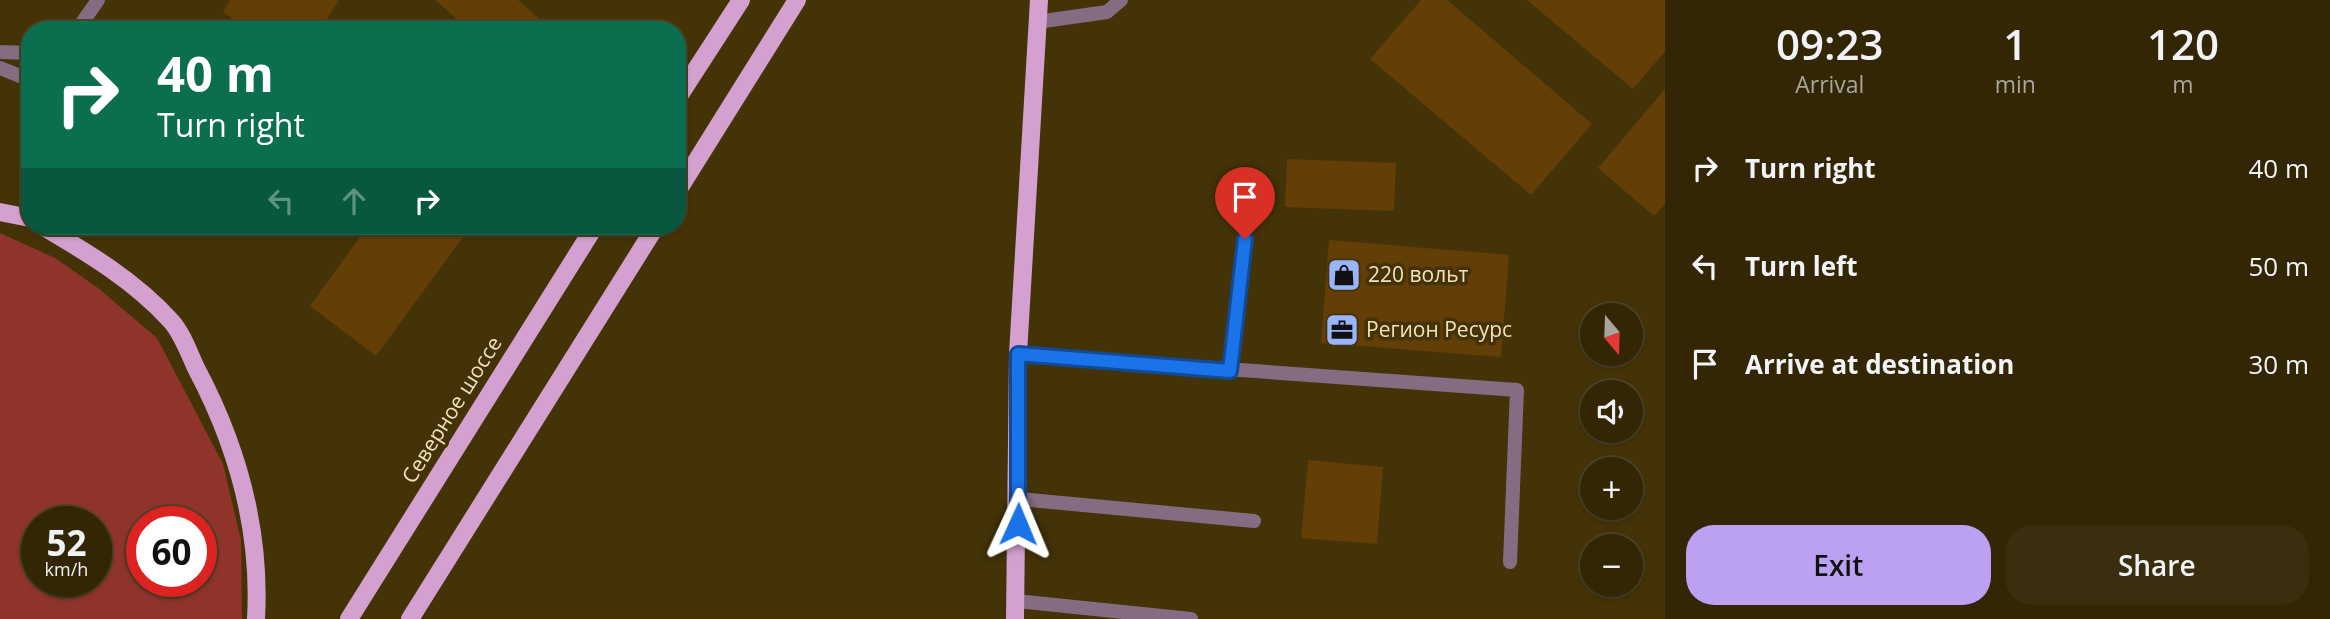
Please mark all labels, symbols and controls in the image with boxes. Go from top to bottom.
text: 09:23 [1776,15,1884,72]
text: 1 [2003,15,2027,72]
text: 120 [2147,15,2219,72]
text: 40 m [157,40,274,106]
icon: right [42,49,133,140]
text: Arrival [1795,68,1864,100]
text: min [1995,68,2036,100]
text: m [2172,68,2194,100]
text: Turn right [157,103,305,146]
icon: right [1686,149,1724,187]
text: Turn right [1745,150,1876,186]
text: 40 m [2248,150,2309,186]
pin [1215,167,1275,239]
icon: arrive [1226,178,1264,216]
icon: left [262,182,300,220]
icon: ahead [335,182,373,220]
icon: right [408,182,446,220]
icon: left [1686,247,1724,285]
text: Turn left [1745,248,1857,284]
text: 50 m [2248,248,2309,284]
shop icon: 220 вольт [1325,256,1363,294]
place label: 220 вольт [1368,260,1469,288]
north arrow [1580,303,1643,366]
map controls [1580,303,1643,597]
office icon: Регион Ресурс [1323,311,1361,349]
place label: Регион Ресурс [1366,315,1512,343]
street label: Северное шоссе [395,331,508,488]
icon: arrive [1686,345,1724,383]
text: Arrive at destination [1745,346,2014,382]
text: 30 m [2248,346,2309,382]
button: sound [1580,380,1643,443]
button: + [1580,457,1643,520]
position arrow [981,487,1055,561]
speed limit sign: 60 [126,506,217,597]
text: 52 [46,519,87,566]
button: Exit [1686,525,1991,605]
button: Share [2005,525,2309,605]
button: − [1580,534,1643,597]
text: km/h [45,557,88,581]

